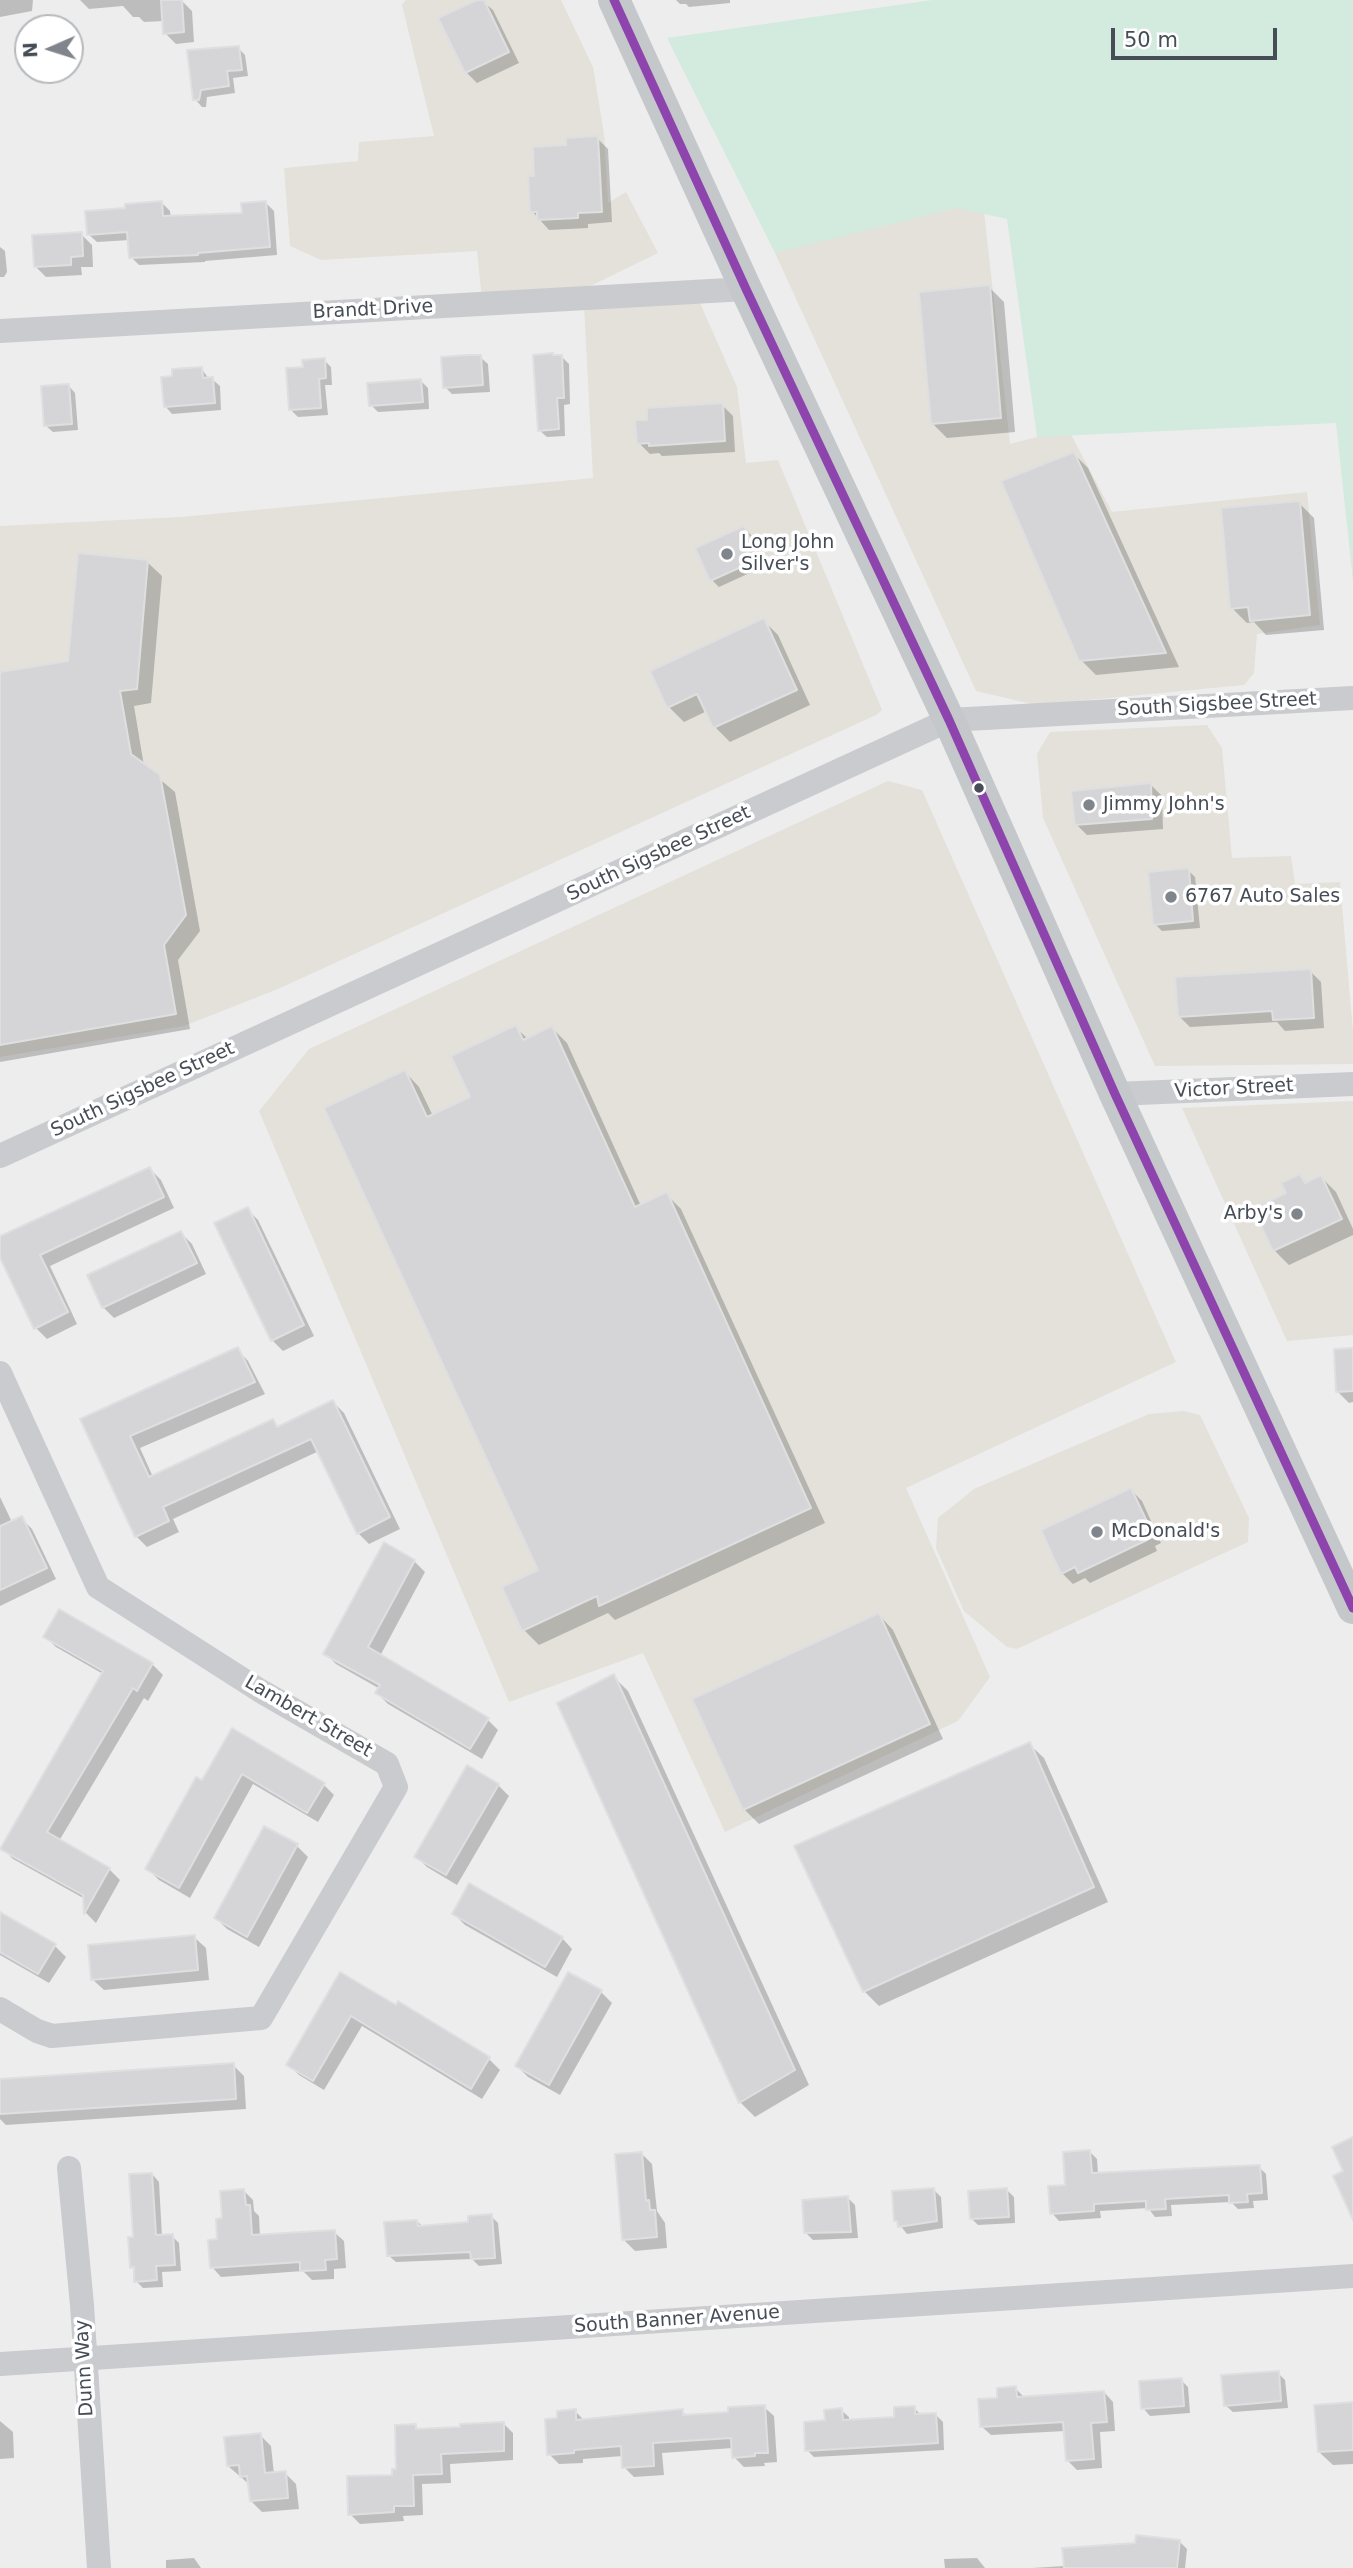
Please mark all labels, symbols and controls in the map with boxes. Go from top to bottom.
north arrow [14,14,84,84]
scale bar [1115,14,1281,58]
text: 50 m [1124,28,1178,52]
text: N [19,41,41,59]
street label: Brandt Drive [312,295,434,325]
place label: Long John Silver's [741,532,834,576]
marker: Long John Silver's [719,546,735,562]
street label: South Sigsbee Street [1117,688,1317,722]
unlabelled marker [972,781,986,795]
place label: Jimmy John's [1103,794,1225,816]
marker: Jimmy John's [1081,797,1097,813]
street label: South Sigsbee Street [564,801,754,907]
place label: 6767 Auto Sales [1185,886,1340,908]
marker: 6767 Auto Sales [1163,889,1179,905]
street label: South Sigsbee Street [48,1037,238,1143]
street label: Victor Street [1174,1075,1294,1103]
place label: Arby's [1224,1203,1283,1225]
marker: Arby's [1289,1206,1305,1222]
place label: McDonald's [1111,1521,1220,1543]
marker: McDonald's [1089,1524,1105,1540]
street label: Lambert Street [240,1671,376,1763]
street label: South Banner Avenue [573,2301,781,2339]
street label: Dunn Way [71,2319,99,2417]

